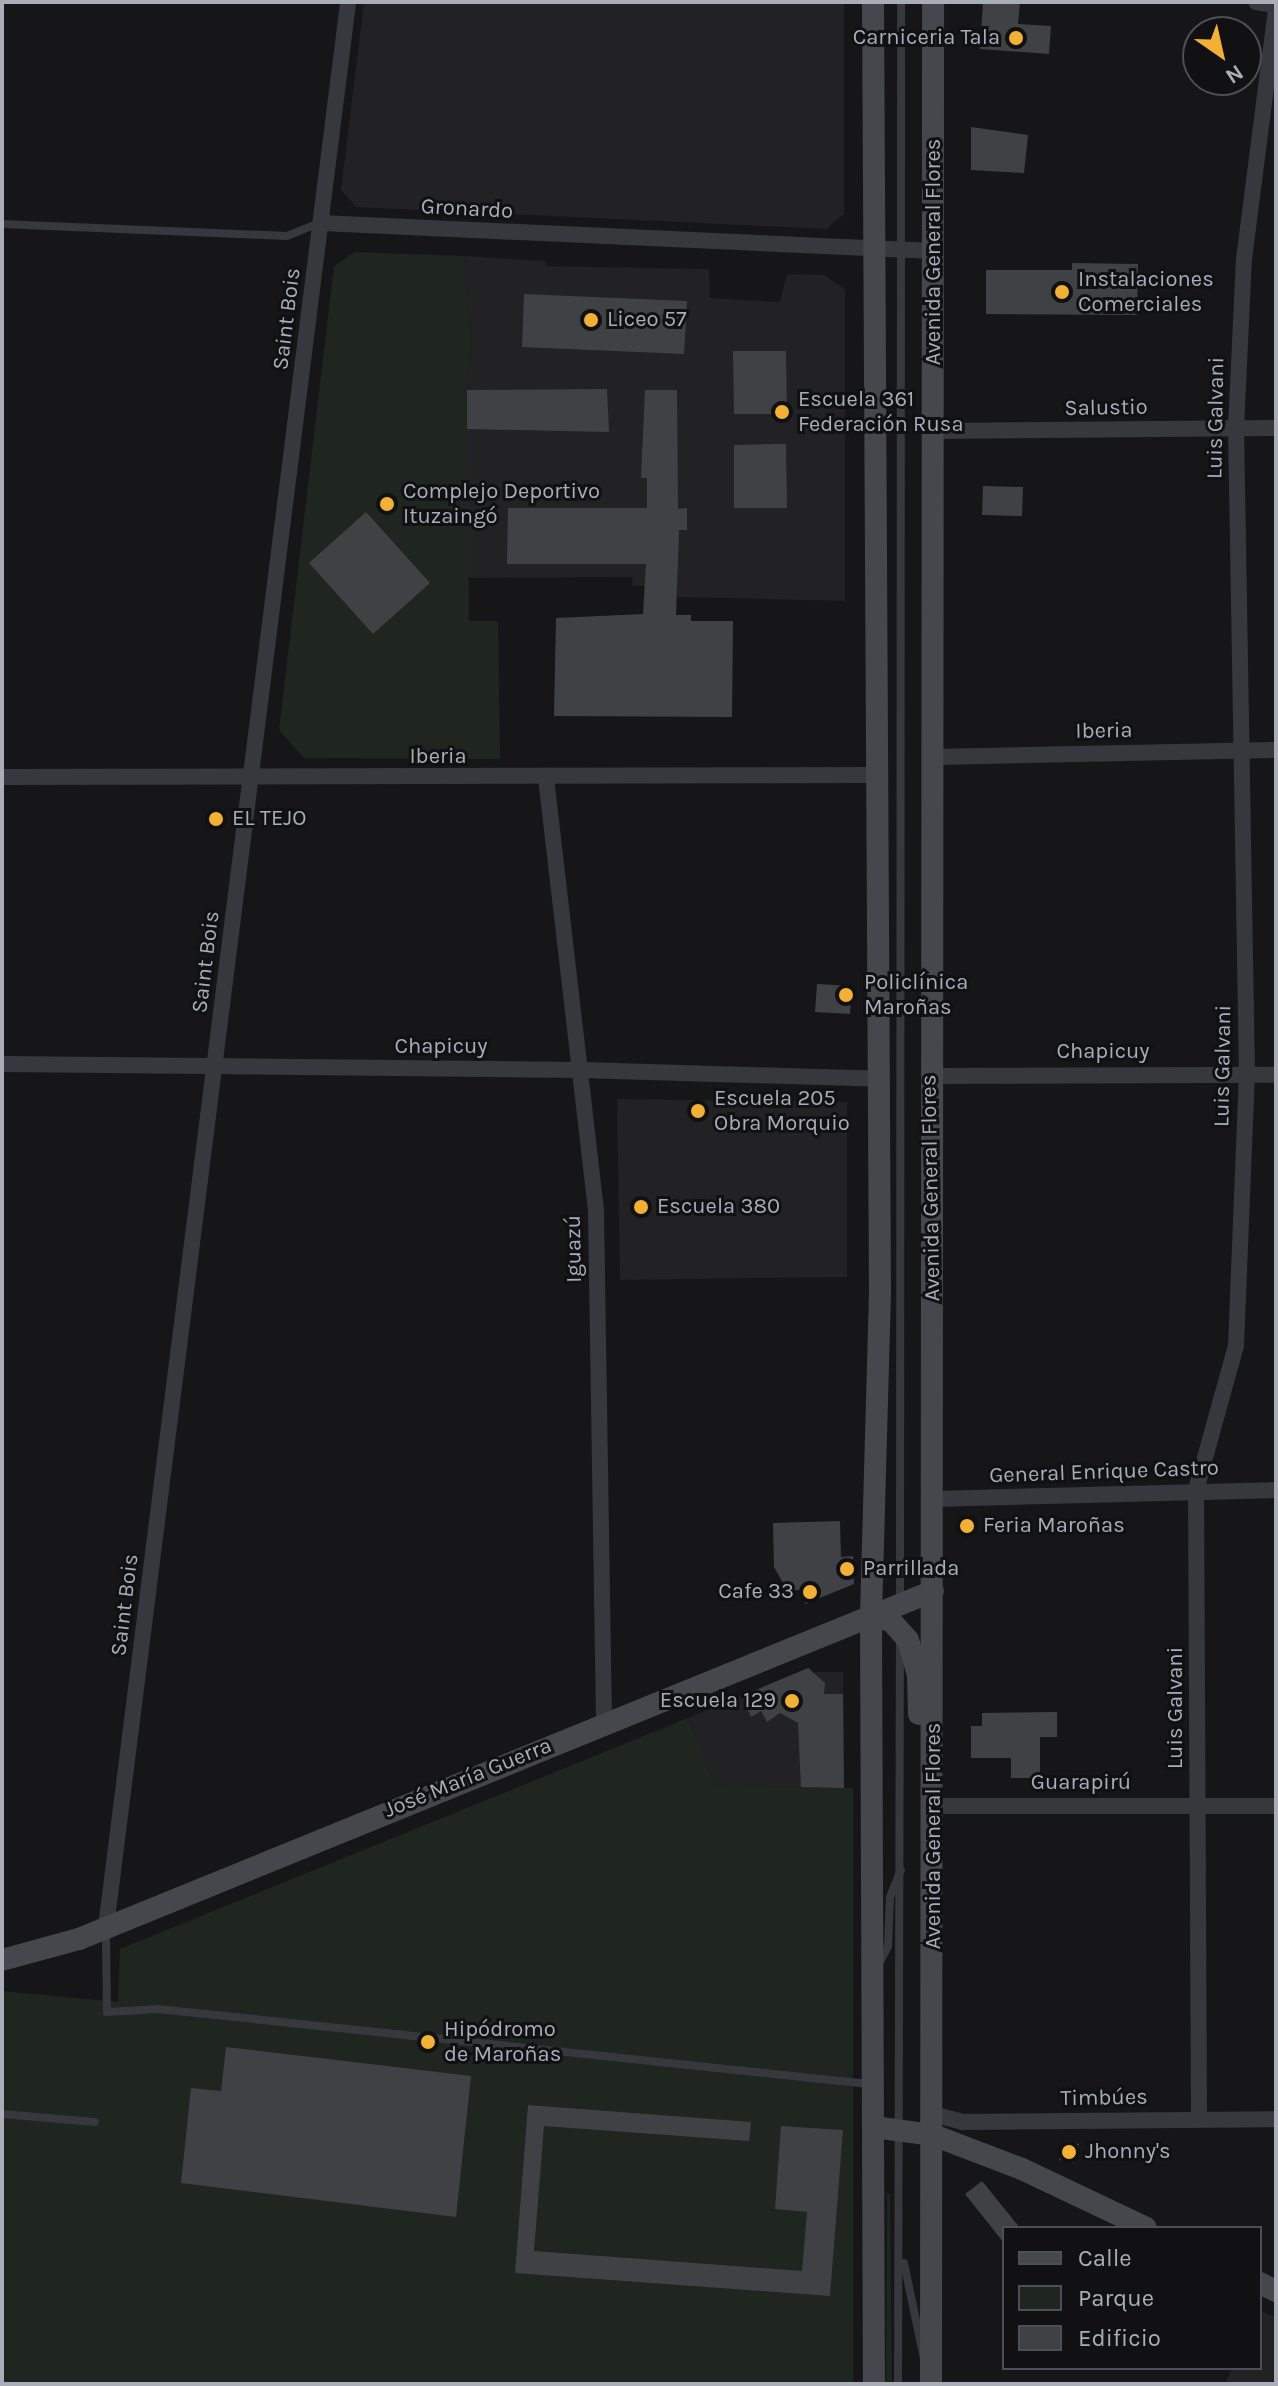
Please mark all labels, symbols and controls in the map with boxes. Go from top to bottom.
north arrow [1182,16,1262,96]
place label: Carniceria Tala [853,25,1000,51]
marker: Carniceria Tala [1007,29,1025,47]
text: N [1220,59,1248,89]
street label: Avenida General Flores [921,139,947,365]
street label: Gronardo [420,193,514,225]
street label: Saint Bois [268,266,306,372]
place label: Instalaciones Comerciales [1078,266,1214,318]
marker: Instalaciones Comerciales [1053,283,1071,301]
place label: Liceo 57 [607,307,686,333]
marker: Liceo 57 [582,311,600,329]
street label: Luis Galvani [1202,357,1230,479]
place label: Escuela 361 Federación Rusa [798,386,964,438]
street label: Salustio [1064,394,1148,422]
marker: Escuela 361 Federación Rusa [773,403,791,421]
place label: Complejo Deportivo Ituzaingó [403,478,600,530]
marker: Complejo Deportivo Ituzaingó [378,495,396,513]
street label: Iberia [1075,717,1133,745]
street label: Iberia [409,744,467,770]
place label: EL TEJO [232,806,306,832]
marker: EL TEJO [207,810,225,828]
street label: Saint Bois [187,909,225,1015]
place label: Policlínica Maroñas [864,969,968,1020]
marker: Policlínica Maroñas [835,984,857,1006]
street label: Luis Galvani [1209,1005,1237,1127]
street label: Chapicuy [394,1034,488,1060]
street label: Chapicuy [1056,1039,1150,1065]
street label: Avenida General Flores [916,1074,946,1302]
place label: Escuela 205 Obra Morquio [714,1085,850,1136]
marker: Escuela 205 Obra Morquio [689,1102,707,1120]
place label: Escuela 380 [657,1194,780,1220]
marker: Escuela 380 [632,1198,650,1216]
street label: Iguazú [560,1215,588,1283]
street label: General Enrique Castro [989,1455,1219,1489]
place label: Feria Maroñas [983,1513,1125,1539]
marker: Feria Maroñas [958,1517,976,1535]
street label: Saint Bois [106,1552,144,1658]
place label: Parrillada [863,1556,959,1582]
marker: Parrillada [838,1560,856,1578]
place label: Cafe 33 [718,1579,794,1605]
marker: Cafe 33 [801,1583,819,1601]
street label: Luis Galvani [1163,1647,1189,1769]
place label: Escuela 129 [660,1688,776,1714]
marker: Escuela 129 [783,1692,801,1710]
street label: Avenida General Flores [921,1723,947,1949]
street label: José María Guerra [380,1732,556,1824]
street label: Guarapirú [1031,1770,1131,1796]
place label: Hipódromo de Maroñas [444,2016,561,2068]
marker: Hipódromo de Maroñas [419,2033,437,2051]
street label: Timbúes [1060,2084,1148,2112]
place label: Jhonny's [1085,2139,1171,2165]
marker: Jhonny's [1060,2143,1078,2161]
legend [1002,2226,1262,2370]
text: Calle [1078,2244,1132,2272]
text: Parque [1078,2284,1154,2312]
text: Edificio [1078,2324,1161,2352]

